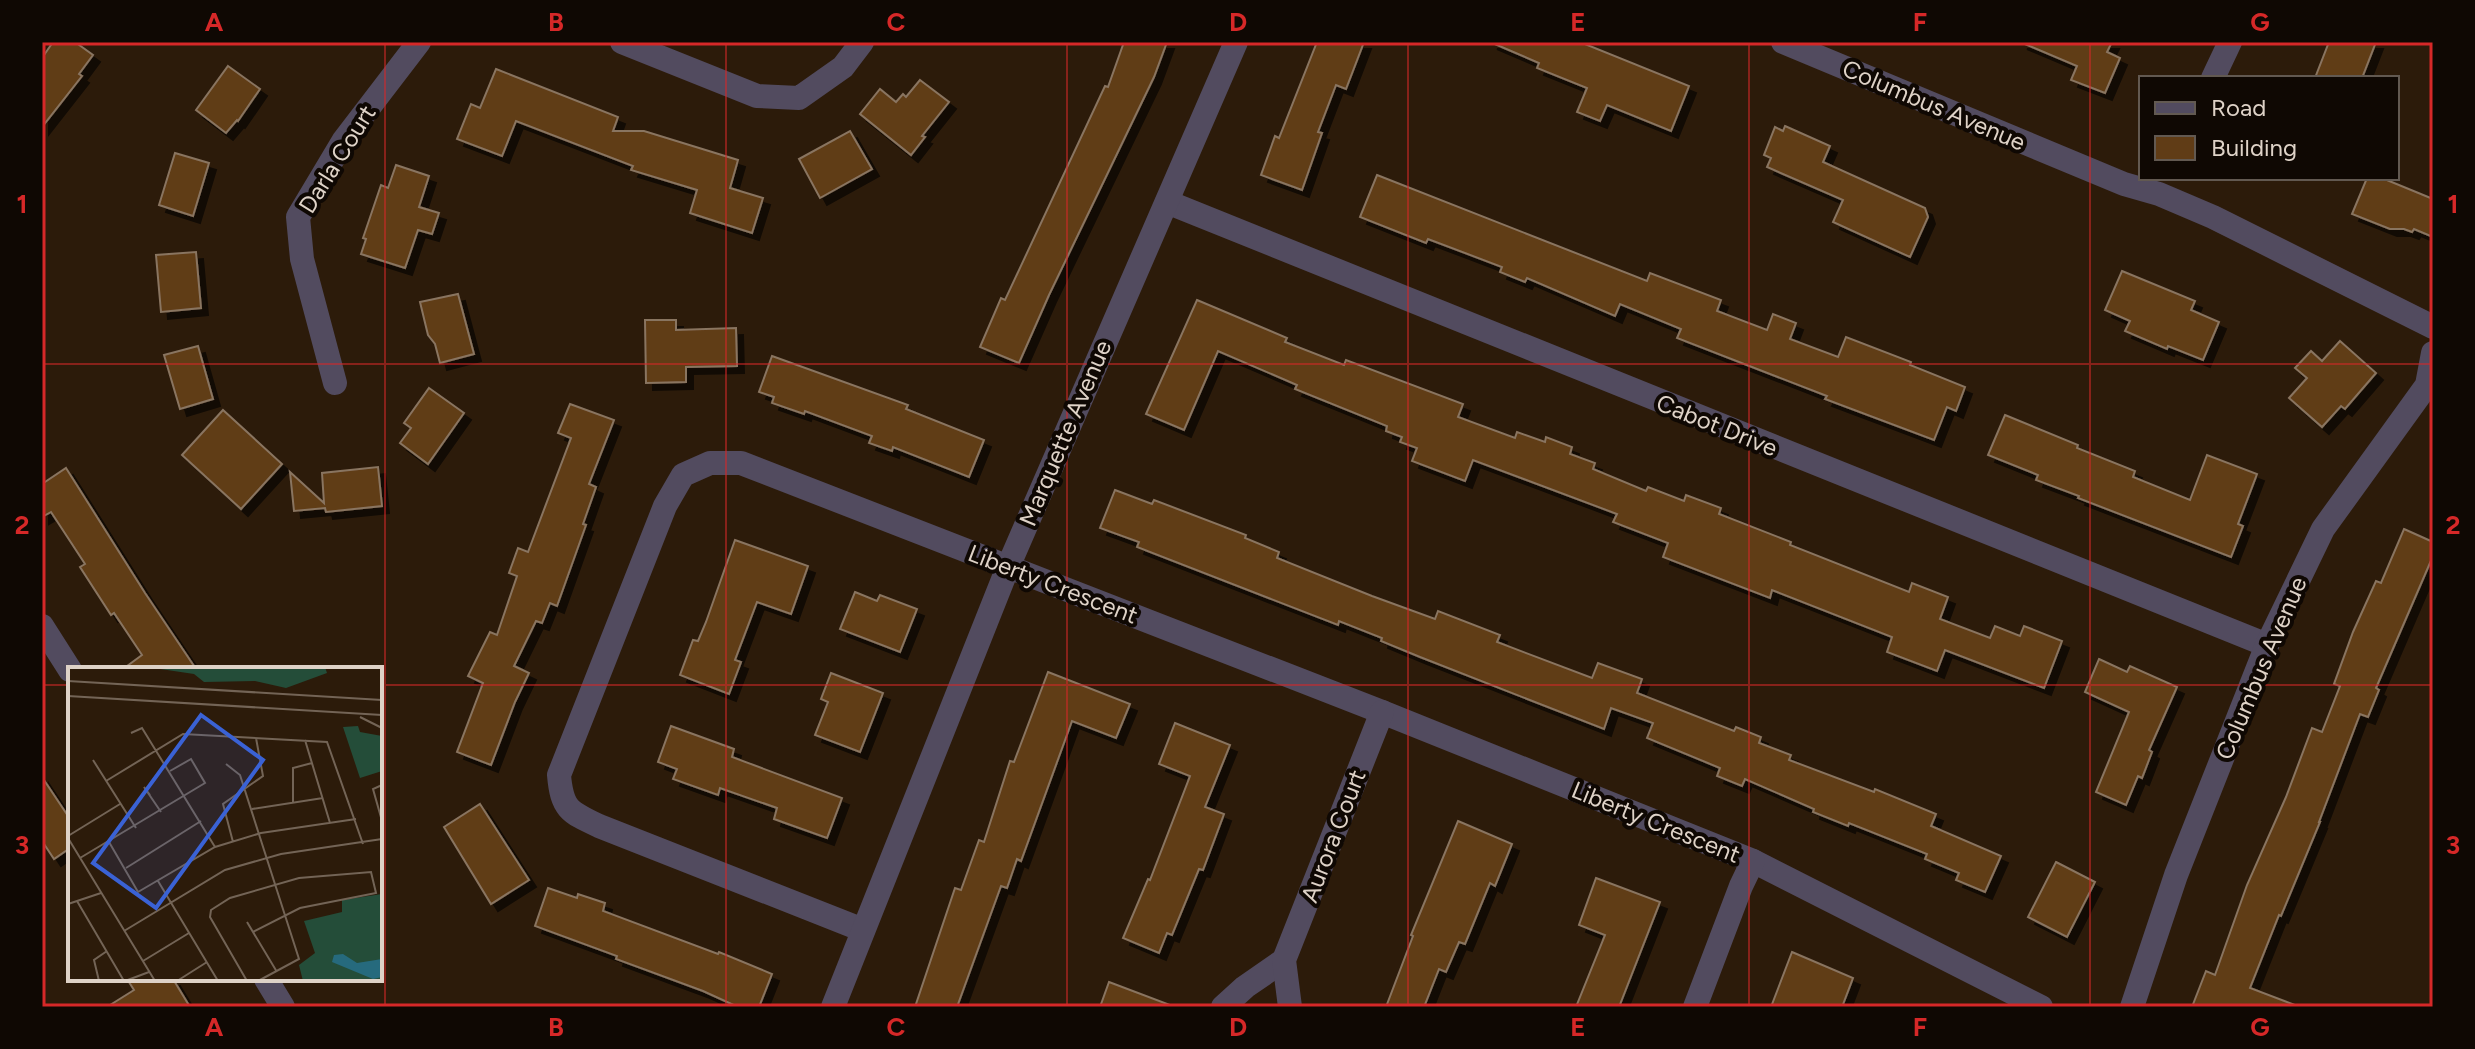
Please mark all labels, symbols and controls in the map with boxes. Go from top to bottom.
text: A [205,6,224,38]
text: B [548,6,564,38]
text: C [887,6,906,38]
text: D [1229,6,1247,38]
text: E [1570,6,1586,38]
text: F [1913,6,1927,38]
text: G [2250,6,2270,38]
street label: Columbus Avenue [1838,53,2030,157]
legend [2139,76,2399,180]
text: Road [2211,93,2266,122]
street label: Darla Court [292,100,382,218]
text: Building [2211,133,2297,162]
text: 1 [17,188,27,220]
text: 1 [2448,188,2458,220]
street label: Marquette Avenue [1013,336,1117,530]
street label: Cabot Drive [1652,388,1782,462]
text: 2 [14,509,30,541]
text: 2 [2445,509,2461,541]
street label: Liberty Crescent [964,538,1142,630]
street label: Columbus Avenue [2209,572,2313,764]
inset map [68,667,382,981]
street label: Aurora Court [1294,766,1372,906]
street label: Liberty Crescent [1567,775,1745,869]
text: 3 [15,829,29,861]
text: 3 [2446,829,2460,861]
text: A [205,1011,224,1043]
text: B [548,1011,564,1043]
text: C [887,1011,906,1043]
text: D [1229,1011,1247,1043]
text: E [1570,1011,1586,1043]
text: F [1913,1011,1927,1043]
text: G [2250,1011,2270,1043]

